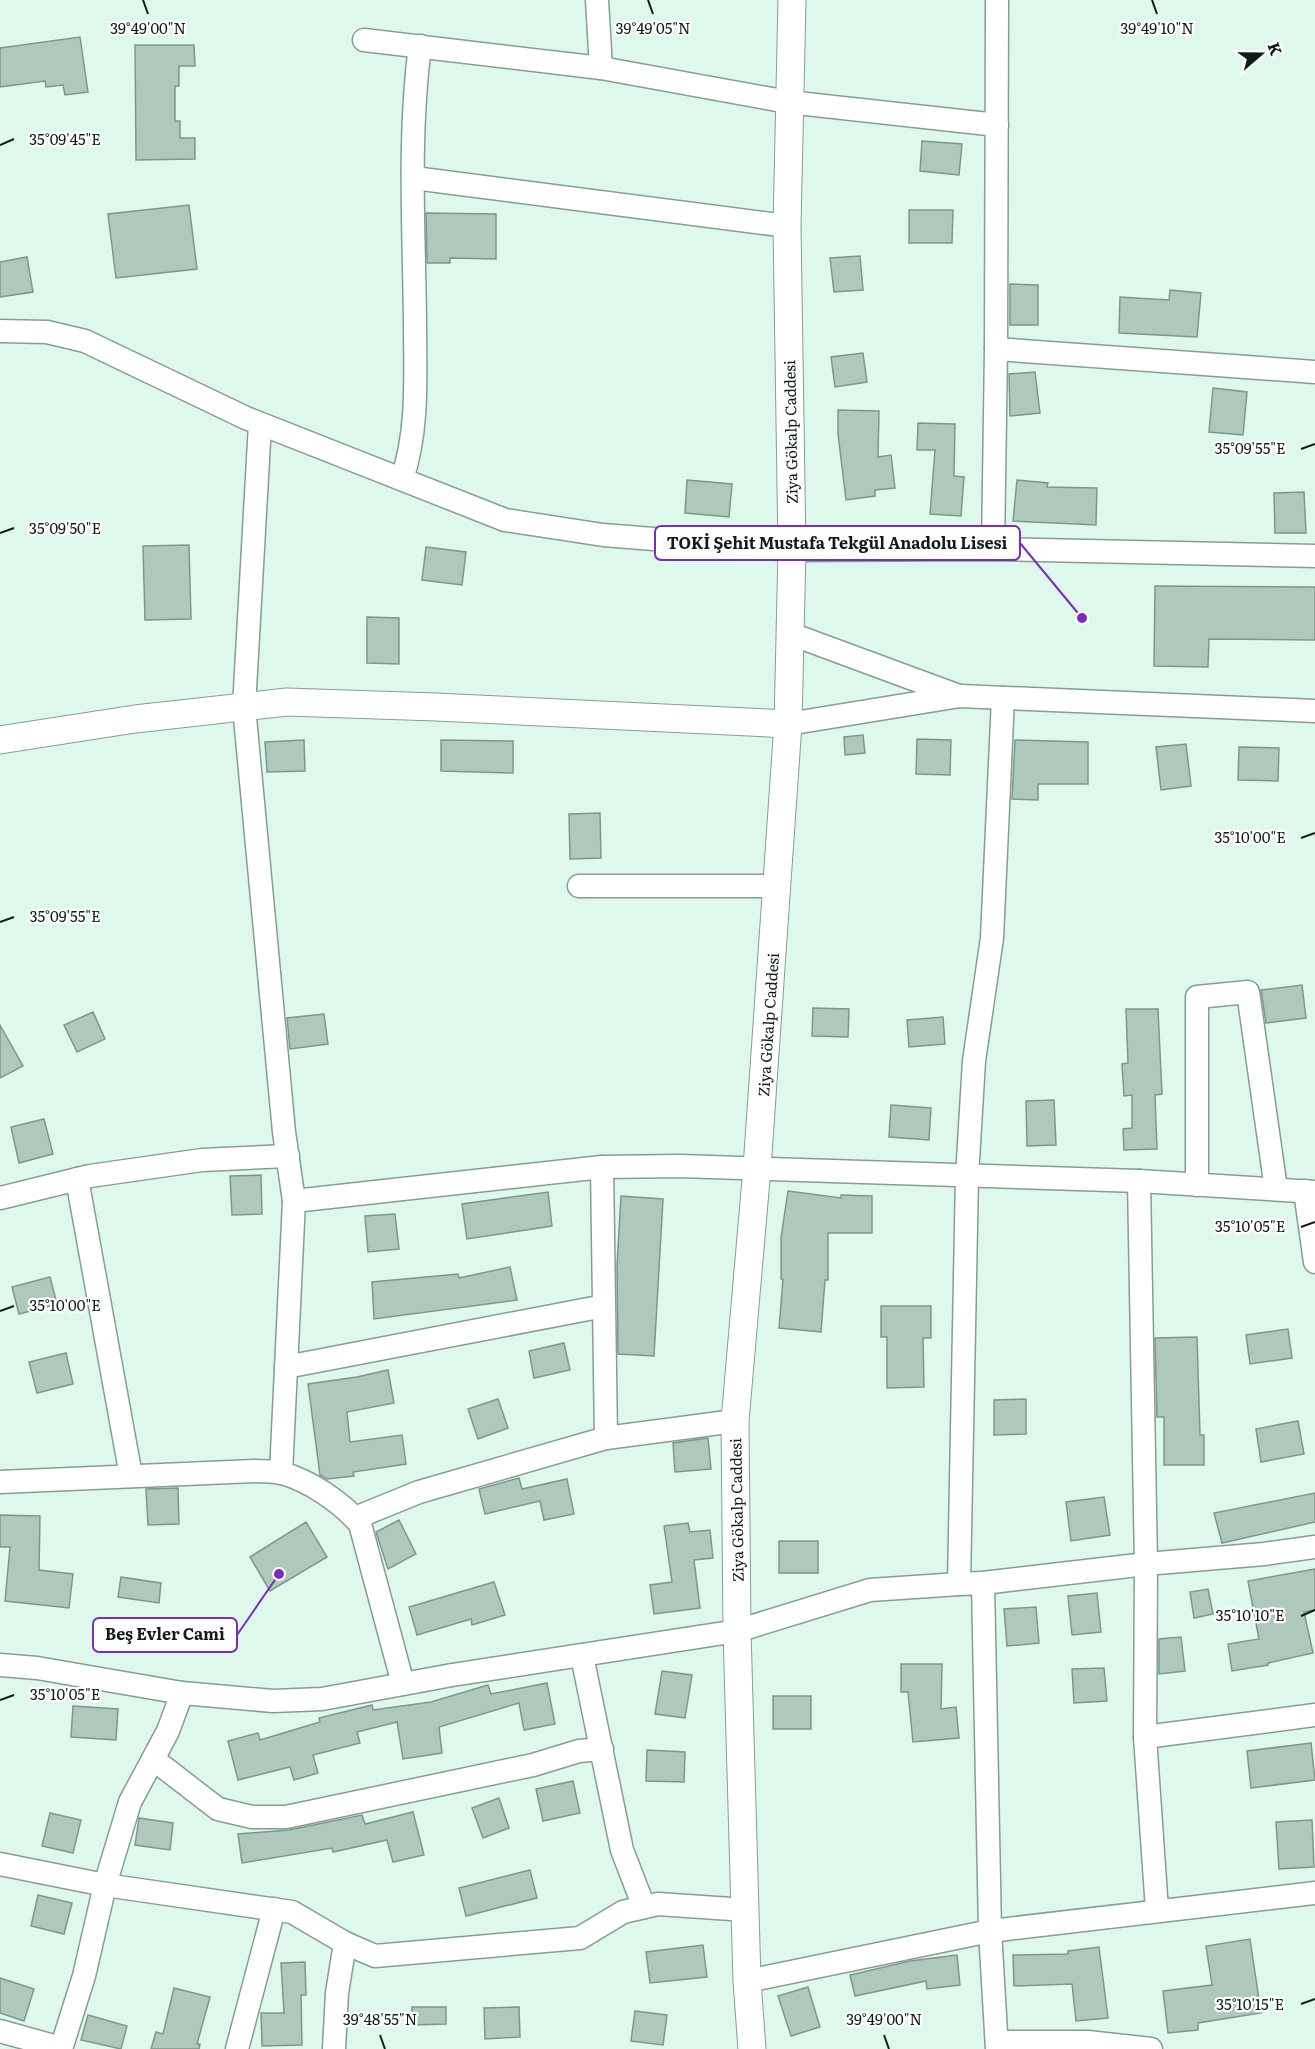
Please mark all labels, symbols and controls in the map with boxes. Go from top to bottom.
text: 39°49'00"N [110,16,186,39]
text: 39°49'05"N [615,16,691,39]
text: 39°49'10"N [1120,16,1194,39]
north arrow [1231,24,1291,84]
text: K [1263,39,1290,59]
text: 35°09'45"E [29,127,101,150]
street label: Ziya Gökalp Caddesi [777,360,803,504]
text: 35°09'55"E [1214,436,1286,459]
text: 35°09'50"E [29,516,101,539]
callout: TOKİ Şehit Mustafa Tekgül Anadolu Lisesi [655,526,1020,560]
text: TOKİ Şehit Mustafa Tekgül Anadolu Lisesi [667,530,1007,554]
text: 35°10'00"E [1214,825,1286,848]
text: 35°09'55"E [29,904,101,927]
street label: Ziya Gökalp Caddesi [751,952,783,1097]
text: 35°10'05"E [1215,1214,1285,1237]
text: 35°10'00"E [29,1293,101,1316]
street label: Ziya Gökalp Caddesi [723,1438,749,1582]
text: 35°10'10"E [1215,1603,1285,1626]
callout: Beş Evler Cami [93,1618,237,1652]
text: Beş Evler Cami [105,1621,225,1645]
text: 35°10'05"E [30,1682,100,1705]
text: 35°10'15"E [1216,1992,1284,2015]
text: 39°48'55"N [343,2007,417,2030]
text: 39°49'00"N [846,2007,922,2030]

